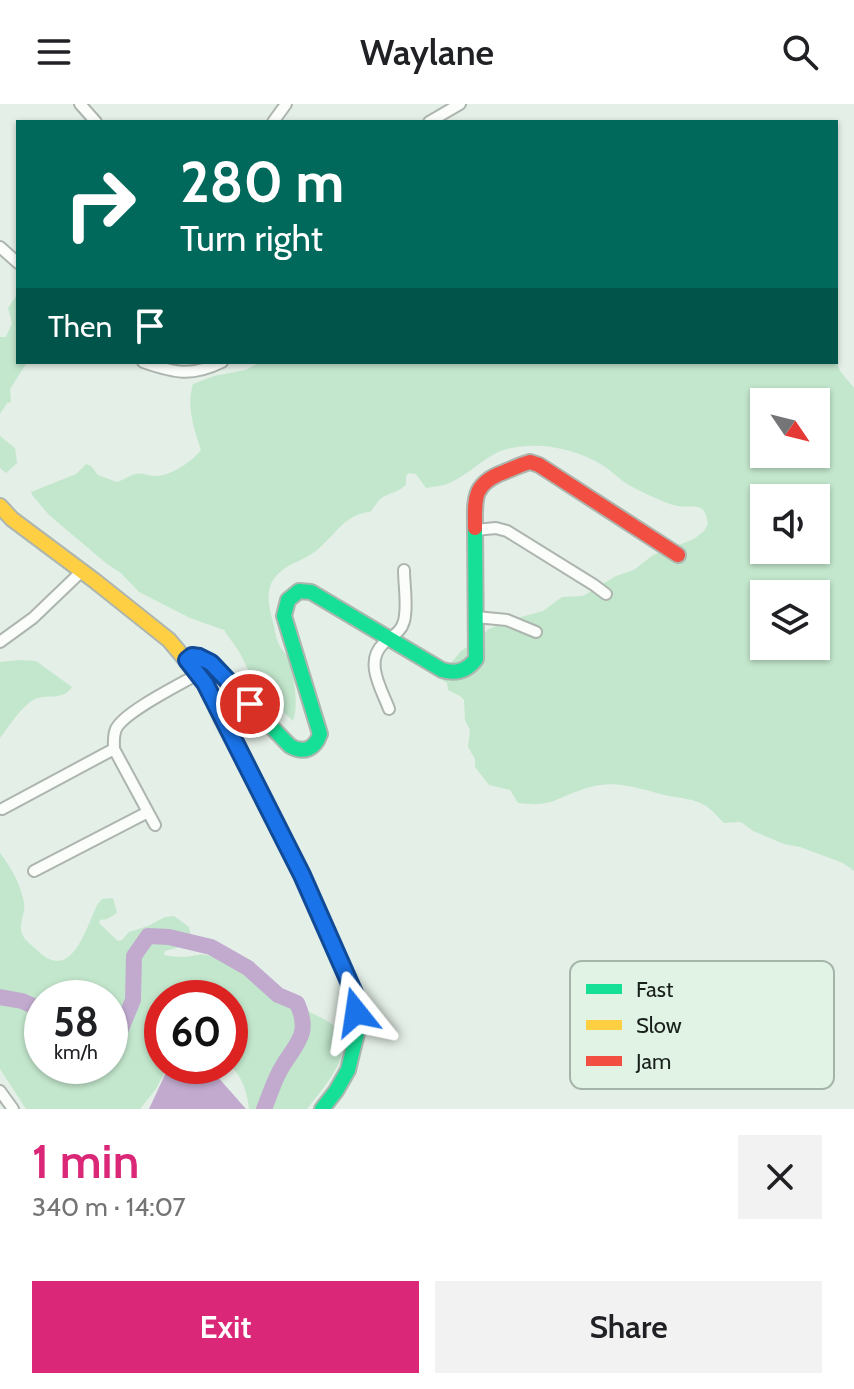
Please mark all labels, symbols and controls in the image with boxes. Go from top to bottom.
icon: menu [32,30,76,74]
text: Waylane [360,30,494,74]
icon: search [778,30,822,74]
text: 280 m [180,148,344,216]
icon: right [48,152,152,256]
text: Turn right [180,216,323,260]
icon: arrive [128,304,172,348]
text: Then [48,308,112,345]
north arrow [750,388,830,468]
map controls [750,388,830,660]
button: sound [750,484,830,564]
button: layers [750,580,830,660]
pin [216,670,284,738]
icon: arrive [228,682,272,726]
legend [570,961,834,1089]
position arrow [314,970,398,1054]
text: Fast [636,976,674,1003]
speed limit sign: 60 [144,980,248,1084]
text: 58 [53,997,99,1046]
text: Slow [636,1012,682,1039]
text: km/h [54,1040,98,1064]
text: Jam [635,1048,671,1075]
text: 1 min [32,1132,139,1190]
button: close [738,1135,822,1219]
text: 340 m · 14:07 [32,1191,186,1223]
button: Exit [32,1281,419,1373]
button: Share [435,1281,822,1373]

